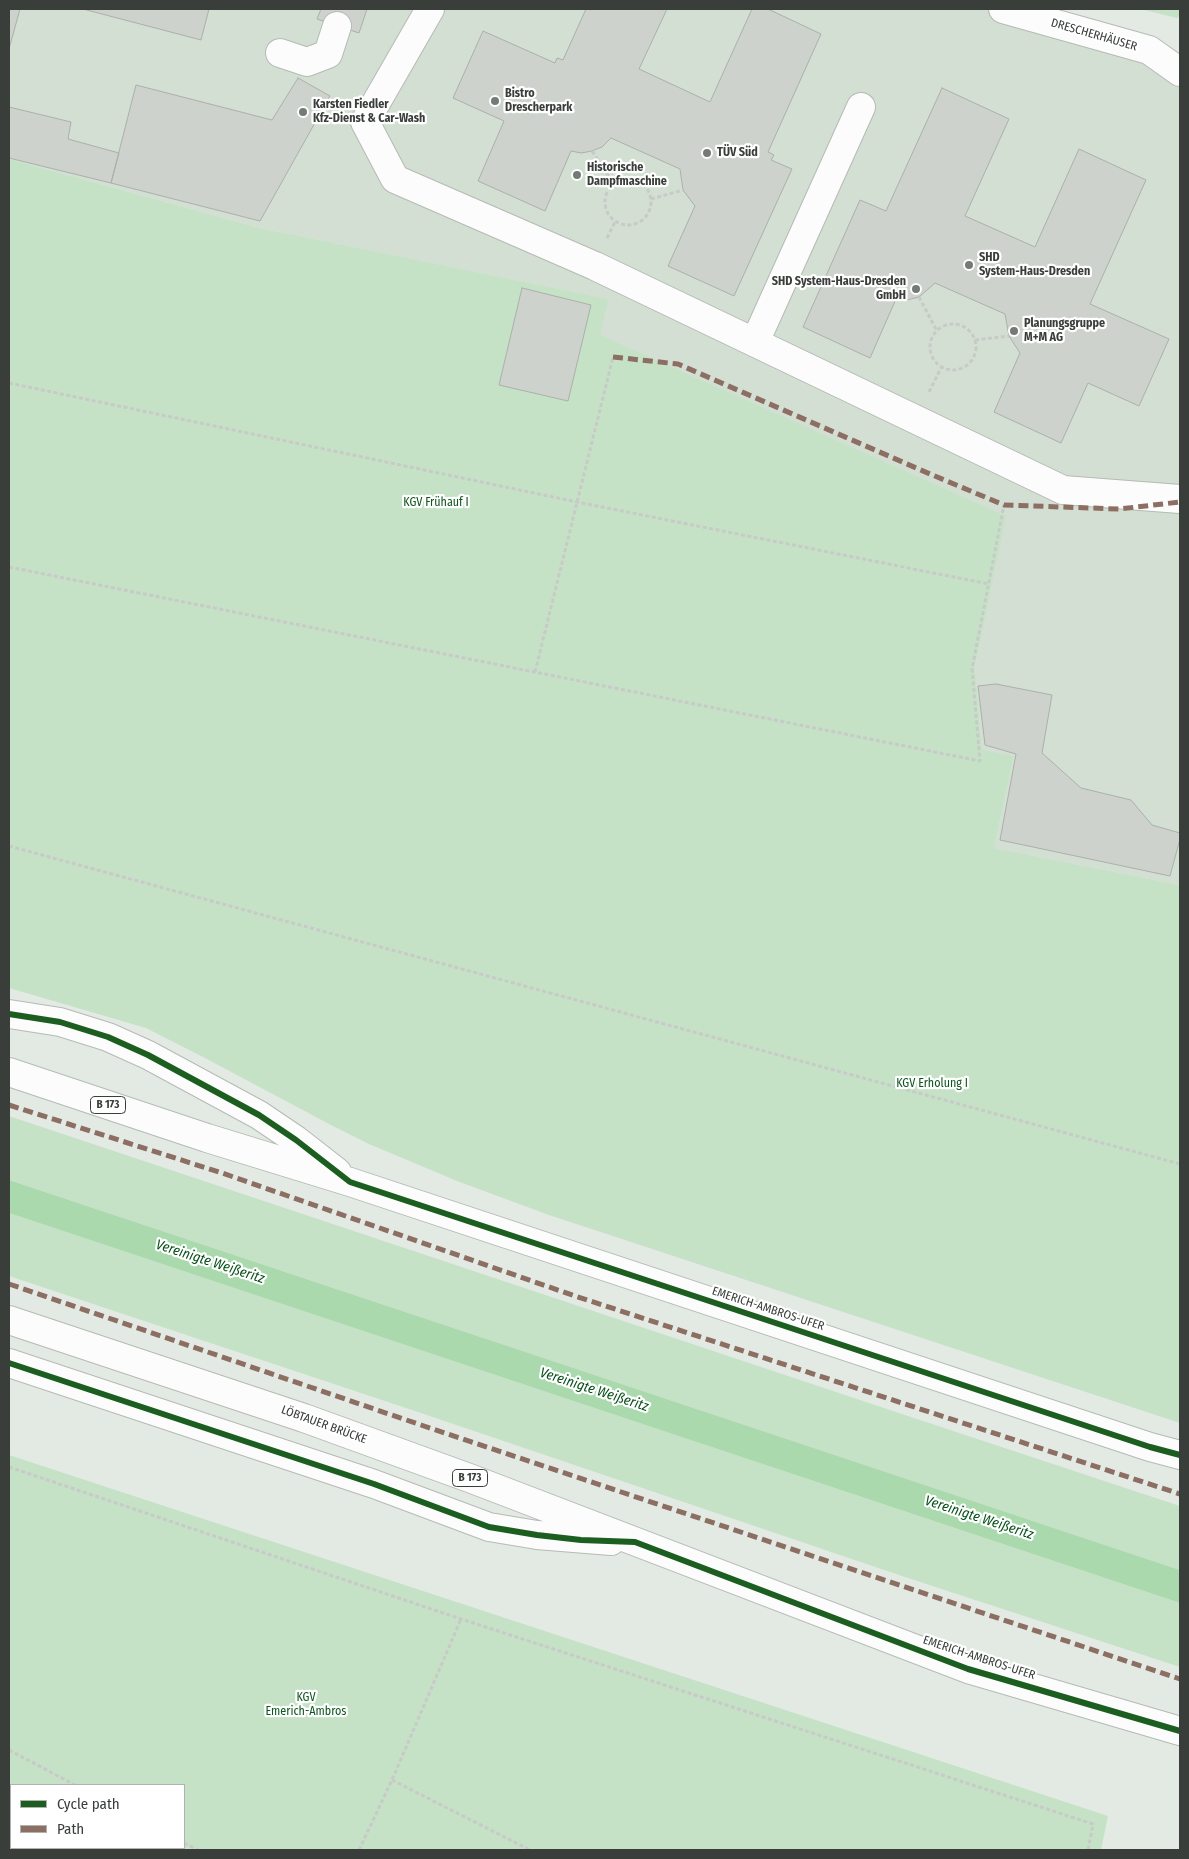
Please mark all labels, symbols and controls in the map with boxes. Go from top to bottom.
street label: DRESCHERHÄUSER [1049,16,1139,54]
place label: Bistro Drescherpark [505,87,572,115]
marker: Bistro Drescherpark [489,95,501,107]
place label: Karsten Fiedler Kfz-Dienst & Car-Wash [313,98,425,126]
marker: Karsten Fiedler Kfz-Dienst & Car-Wash [297,106,309,118]
place label: TÜV Süd [717,146,758,160]
marker: TÜV Süd [701,147,713,159]
place label: Historische Dampfmaschine [587,161,667,189]
marker: Historische Dampfmaschine [571,169,583,181]
place label: SHD System-Haus-Dresden [979,251,1090,279]
marker: SHD System-Haus-Dresden [963,259,975,271]
place label: SHD System-Haus-Dresden GmbH [772,275,906,303]
marker: SHD System-Haus-Dresden GmbH [910,283,922,295]
place label: Planungsgruppe M+M AG [1024,317,1105,345]
marker: Planungsgruppe M+M AG [1008,325,1020,337]
park label: KGV Frühauf I [403,496,469,510]
park label: KGV Erholung I [896,1077,968,1091]
road number: B 173 [90,1096,126,1114]
water label: Vereinigte Weißeritz [154,1237,266,1287]
street label: EMERICH-AMBROS-UFER [710,1284,826,1334]
water label: Vereinigte Weißeritz [538,1365,650,1415]
street label: LÖBTAUER BRÜCKE [279,1403,369,1447]
road number: B 173 [452,1470,488,1486]
water label: Vereinigte Weißeritz [923,1493,1035,1543]
street label: EMERICH-AMBROS-UFER [921,1633,1037,1683]
park label: KGV Emerich-Ambros [266,1691,346,1719]
legend [10,1784,185,1849]
text: Cycle path [57,1795,120,1813]
text: Path [57,1820,84,1838]

